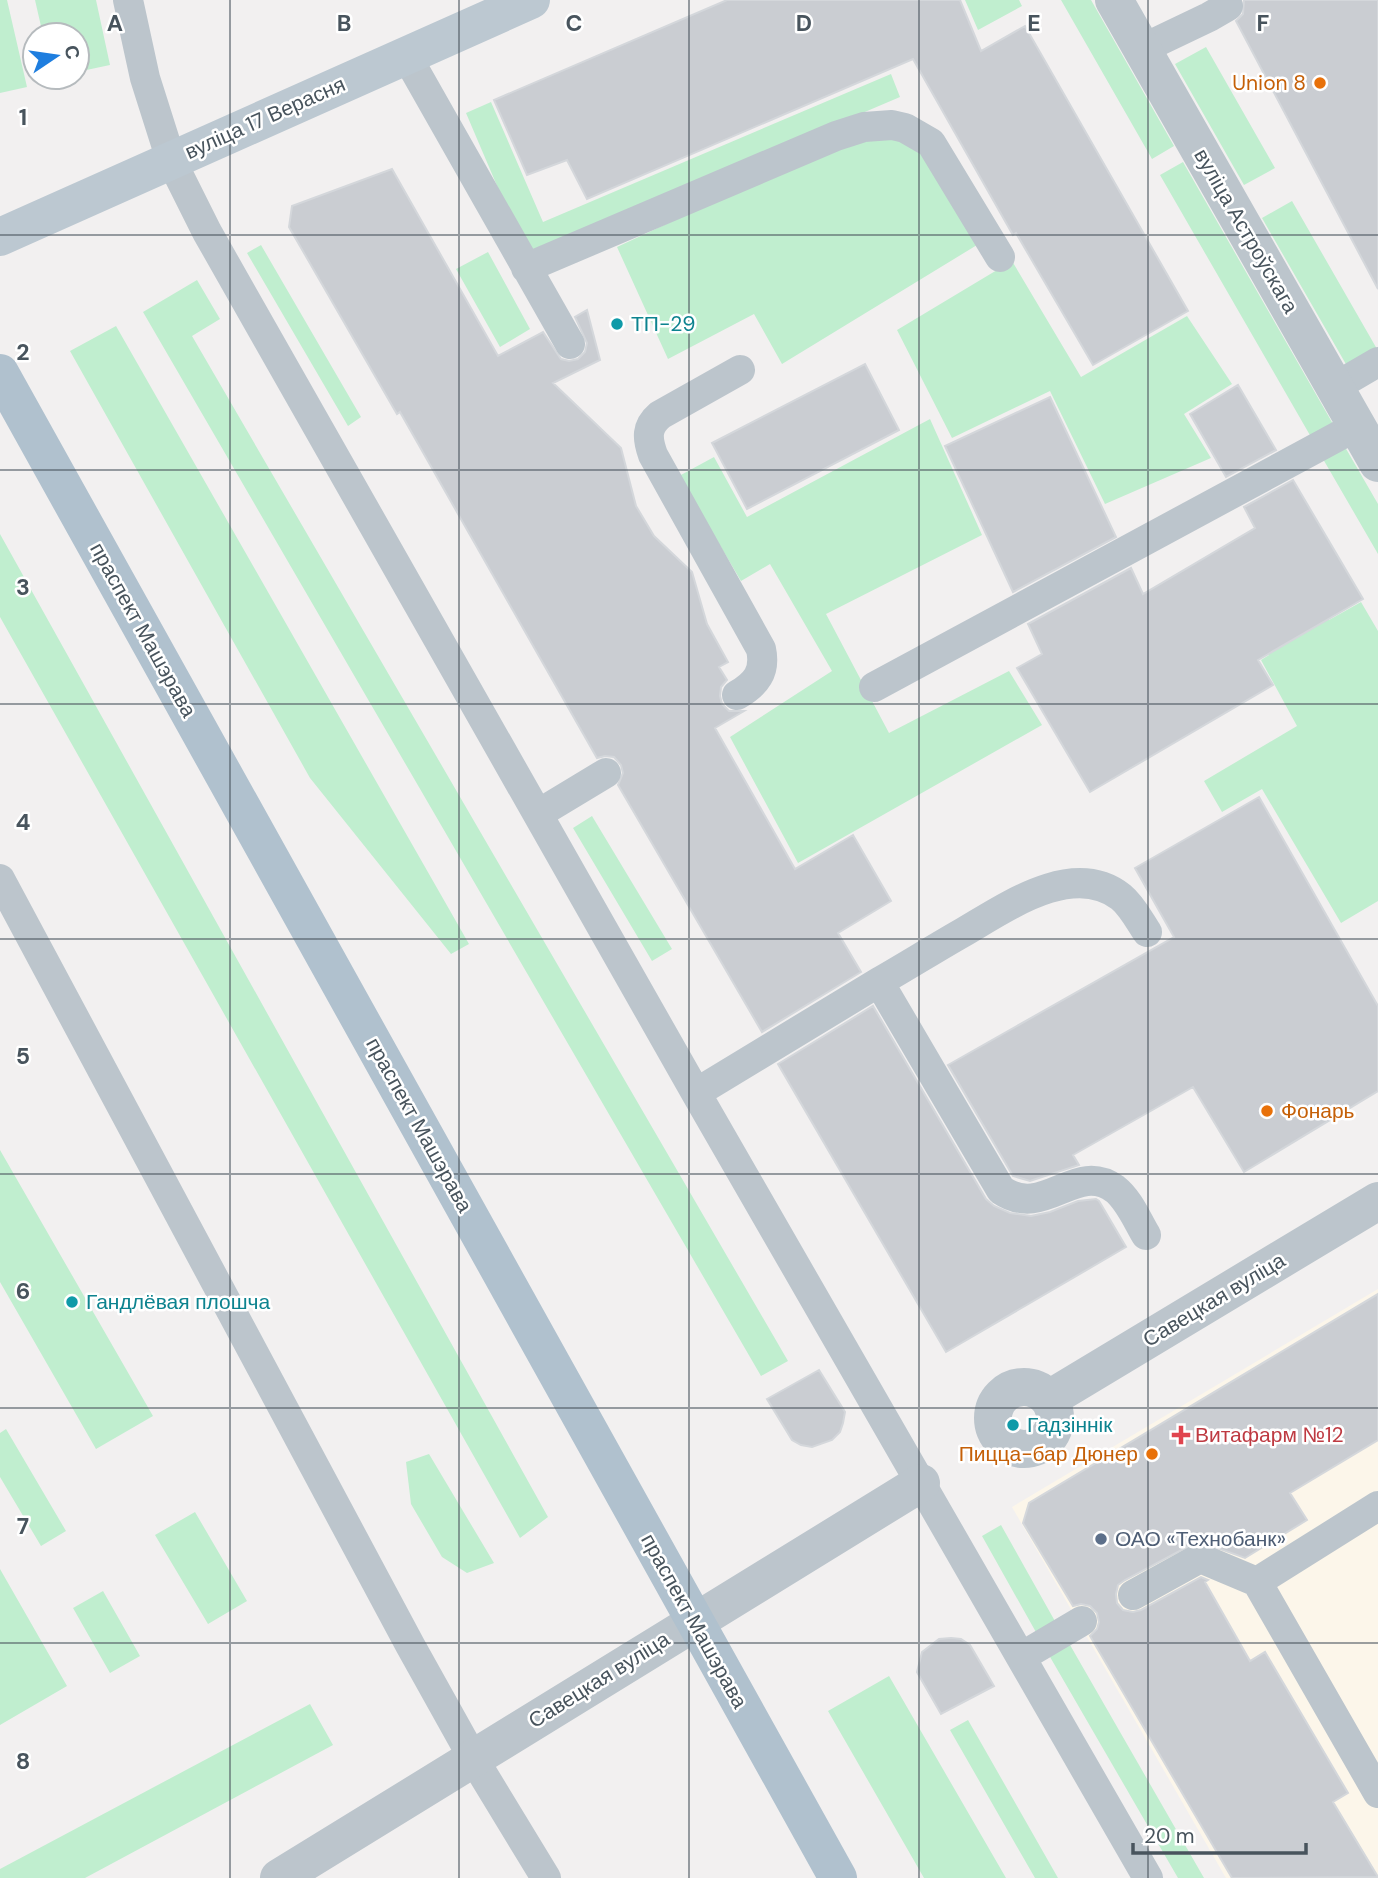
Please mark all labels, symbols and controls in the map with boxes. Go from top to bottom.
text: A [107,8,123,38]
text: B [337,8,351,38]
text: C [566,8,582,38]
text: D [796,8,812,38]
text: E [1027,8,1041,38]
text: F [1257,8,1270,38]
north arrow [21,21,91,91]
text: С [58,43,86,62]
place label: Union 8 [1232,69,1306,97]
street label: вуліца 17 Верасня [180,70,350,166]
marker: Union 8 [1312,75,1328,91]
text: 1 [19,102,27,132]
street label: вуліца Астроўскага [1187,144,1305,319]
place label: ТП-29 [631,310,695,338]
marker: ТП-29 [609,316,625,332]
text: 2 [16,337,30,367]
street label: праспект Машэрава [83,538,203,723]
text: 3 [16,572,30,602]
text: 4 [16,807,31,837]
street label: праспект Машэрава [359,1033,479,1218]
text: 5 [16,1041,30,1071]
place label: Фонарь [1281,1097,1355,1125]
marker: Фонарь [1259,1103,1275,1119]
street label: Савецкая вуліца [1138,1246,1291,1354]
text: 6 [16,1276,30,1306]
place label: Гандлёвая плошча [86,1288,271,1316]
marker: Гандлёвая плошча [64,1294,80,1310]
place label: Гадзіннік [1027,1411,1113,1439]
marker: Гадзіннік [1005,1417,1021,1433]
place label: Витафарм №12 [1195,1421,1344,1449]
marker: Витафарм №12 [1173,1427,1189,1443]
place label: Пицца-бар Дюнер [959,1440,1138,1468]
marker: Пицца-бар Дюнер [1144,1446,1160,1462]
text: 7 [17,1511,29,1541]
place label: ОАО «Технобанк» [1115,1525,1286,1553]
street label: праспект Машэрава [634,1529,754,1714]
marker: ОАО «Технобанк» [1093,1531,1109,1547]
street label: Савецкая вуліца [523,1625,675,1735]
text: 8 [16,1746,30,1776]
scale bar [1133,1812,1306,1856]
text: 20 m [1144,1822,1195,1850]

